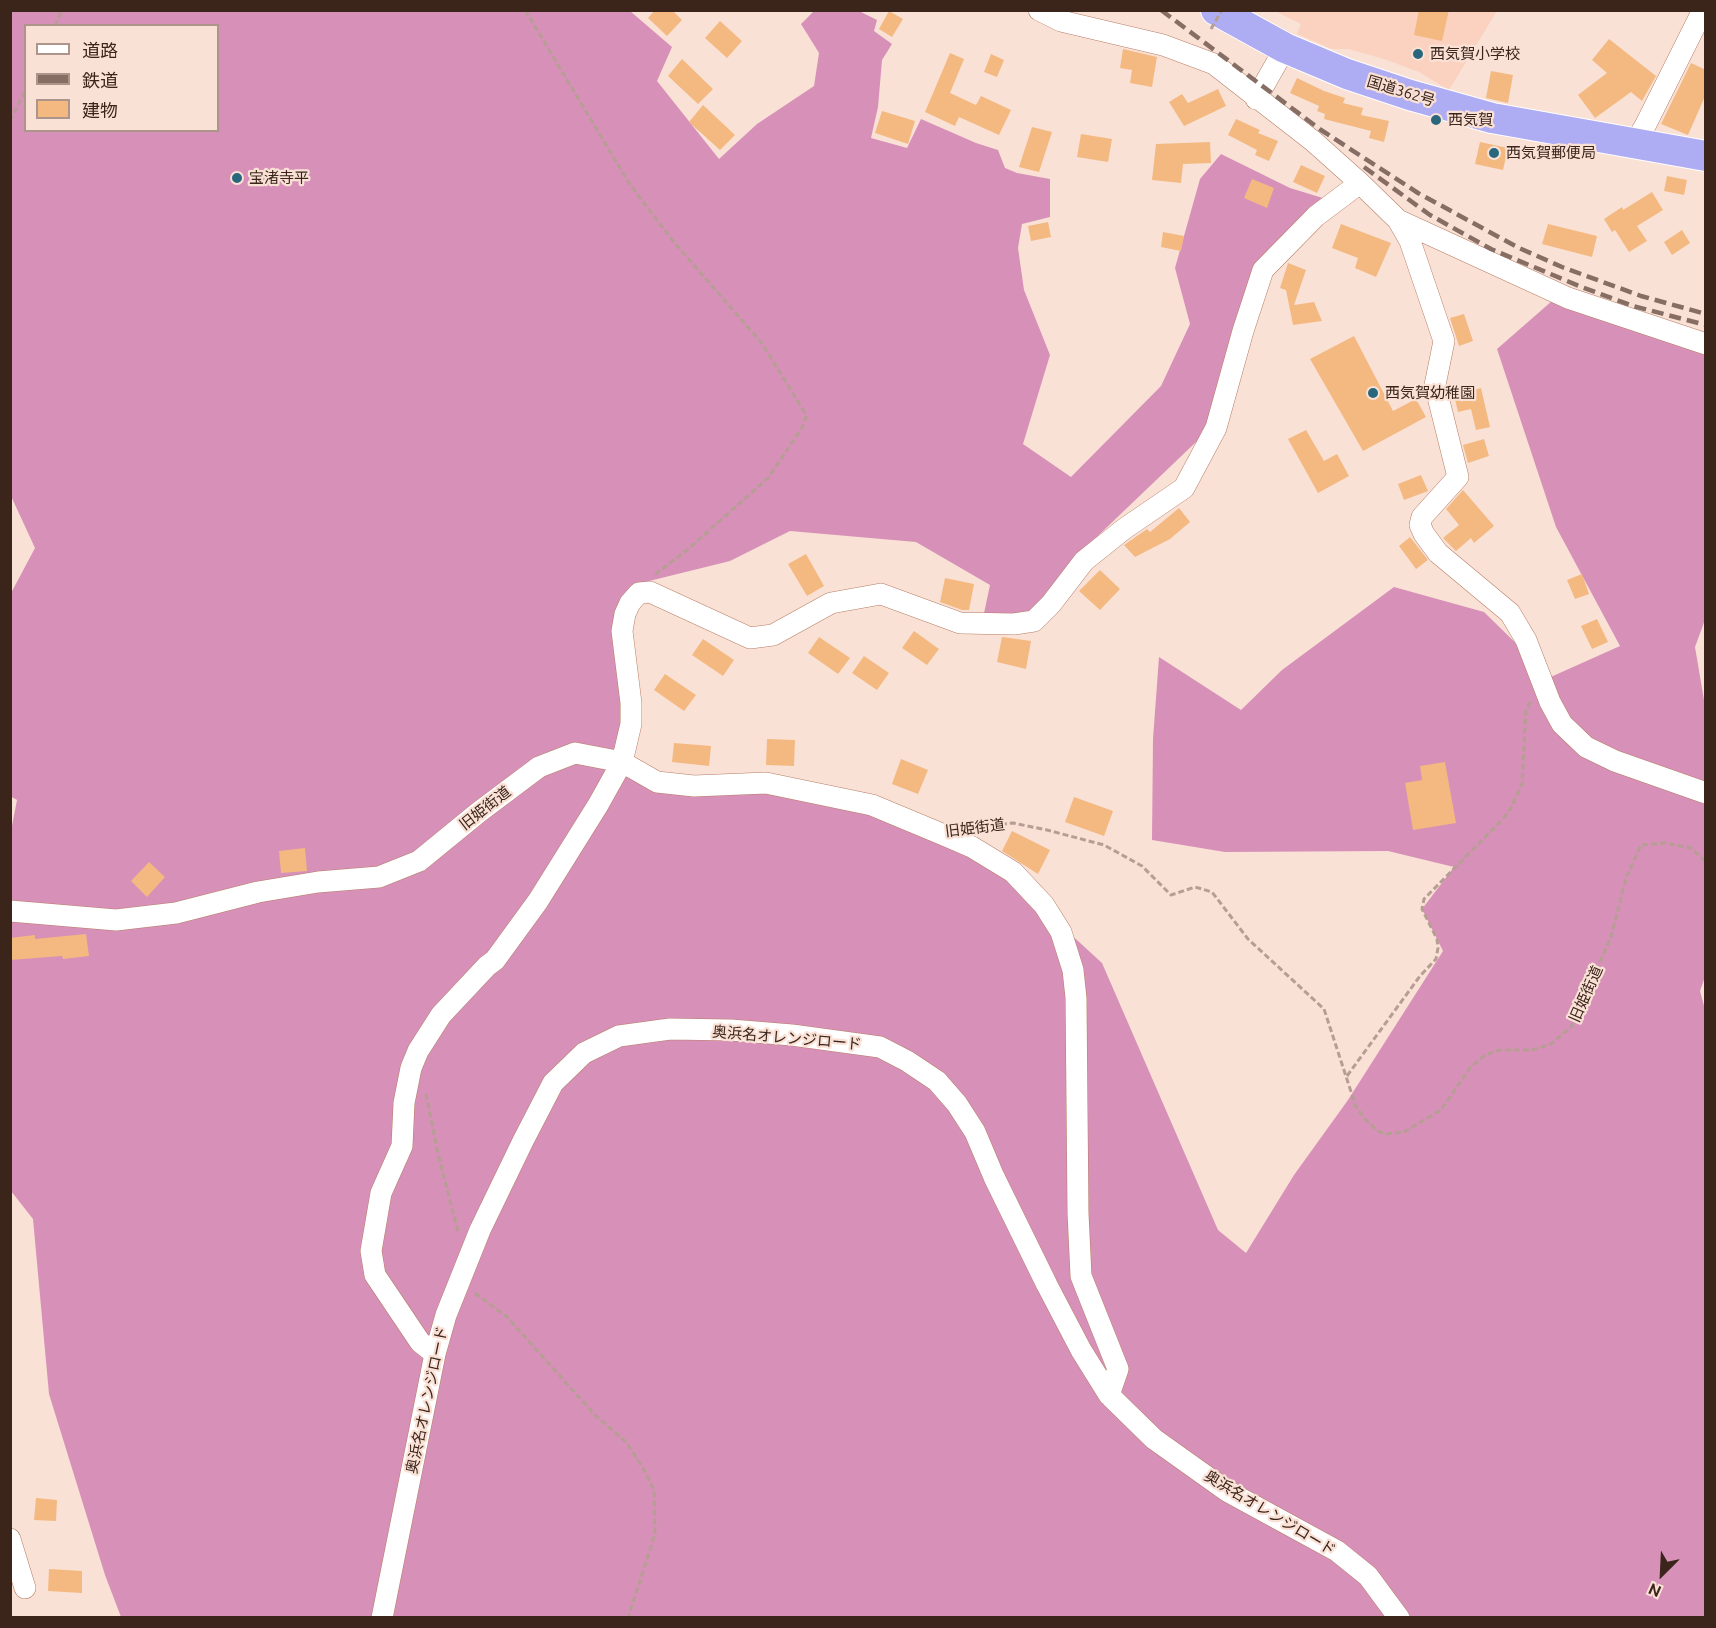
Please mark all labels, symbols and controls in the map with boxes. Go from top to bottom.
legend [24,24,219,132]
text: 道路 [82,40,118,60]
place label: 西気賀小学校 [1430,45,1520,63]
marker: 西気賀小学校 [1411,47,1425,61]
text: 鉄道 [82,70,118,90]
street label: 国道362号 [1365,72,1437,110]
text: 建物 [82,100,118,120]
place label: 西気賀 [1448,111,1493,129]
marker: 西気賀 [1429,113,1443,127]
place label: 西気賀郵便局 [1506,144,1596,162]
marker: 西気賀郵便局 [1487,146,1501,160]
place label: 宝渚寺平 [249,169,309,187]
marker: 宝渚寺平 [230,171,244,185]
place label: 西気賀幼稚園 [1385,384,1475,402]
marker: 西気賀幼稚園 [1366,386,1380,400]
street label: 旧姫街道 [456,782,514,834]
street label: 旧姫街道 [944,815,1006,841]
street label: 旧姫街道 [1566,963,1606,1025]
street label: 奥浜名オレンジロード [712,1022,862,1054]
street label: 奥浜名オレンジロード [403,1325,451,1475]
street label: 奥浜名オレンジロード [1201,1467,1339,1559]
north arrow [1632,1544,1692,1604]
text: N [1646,1580,1664,1601]

